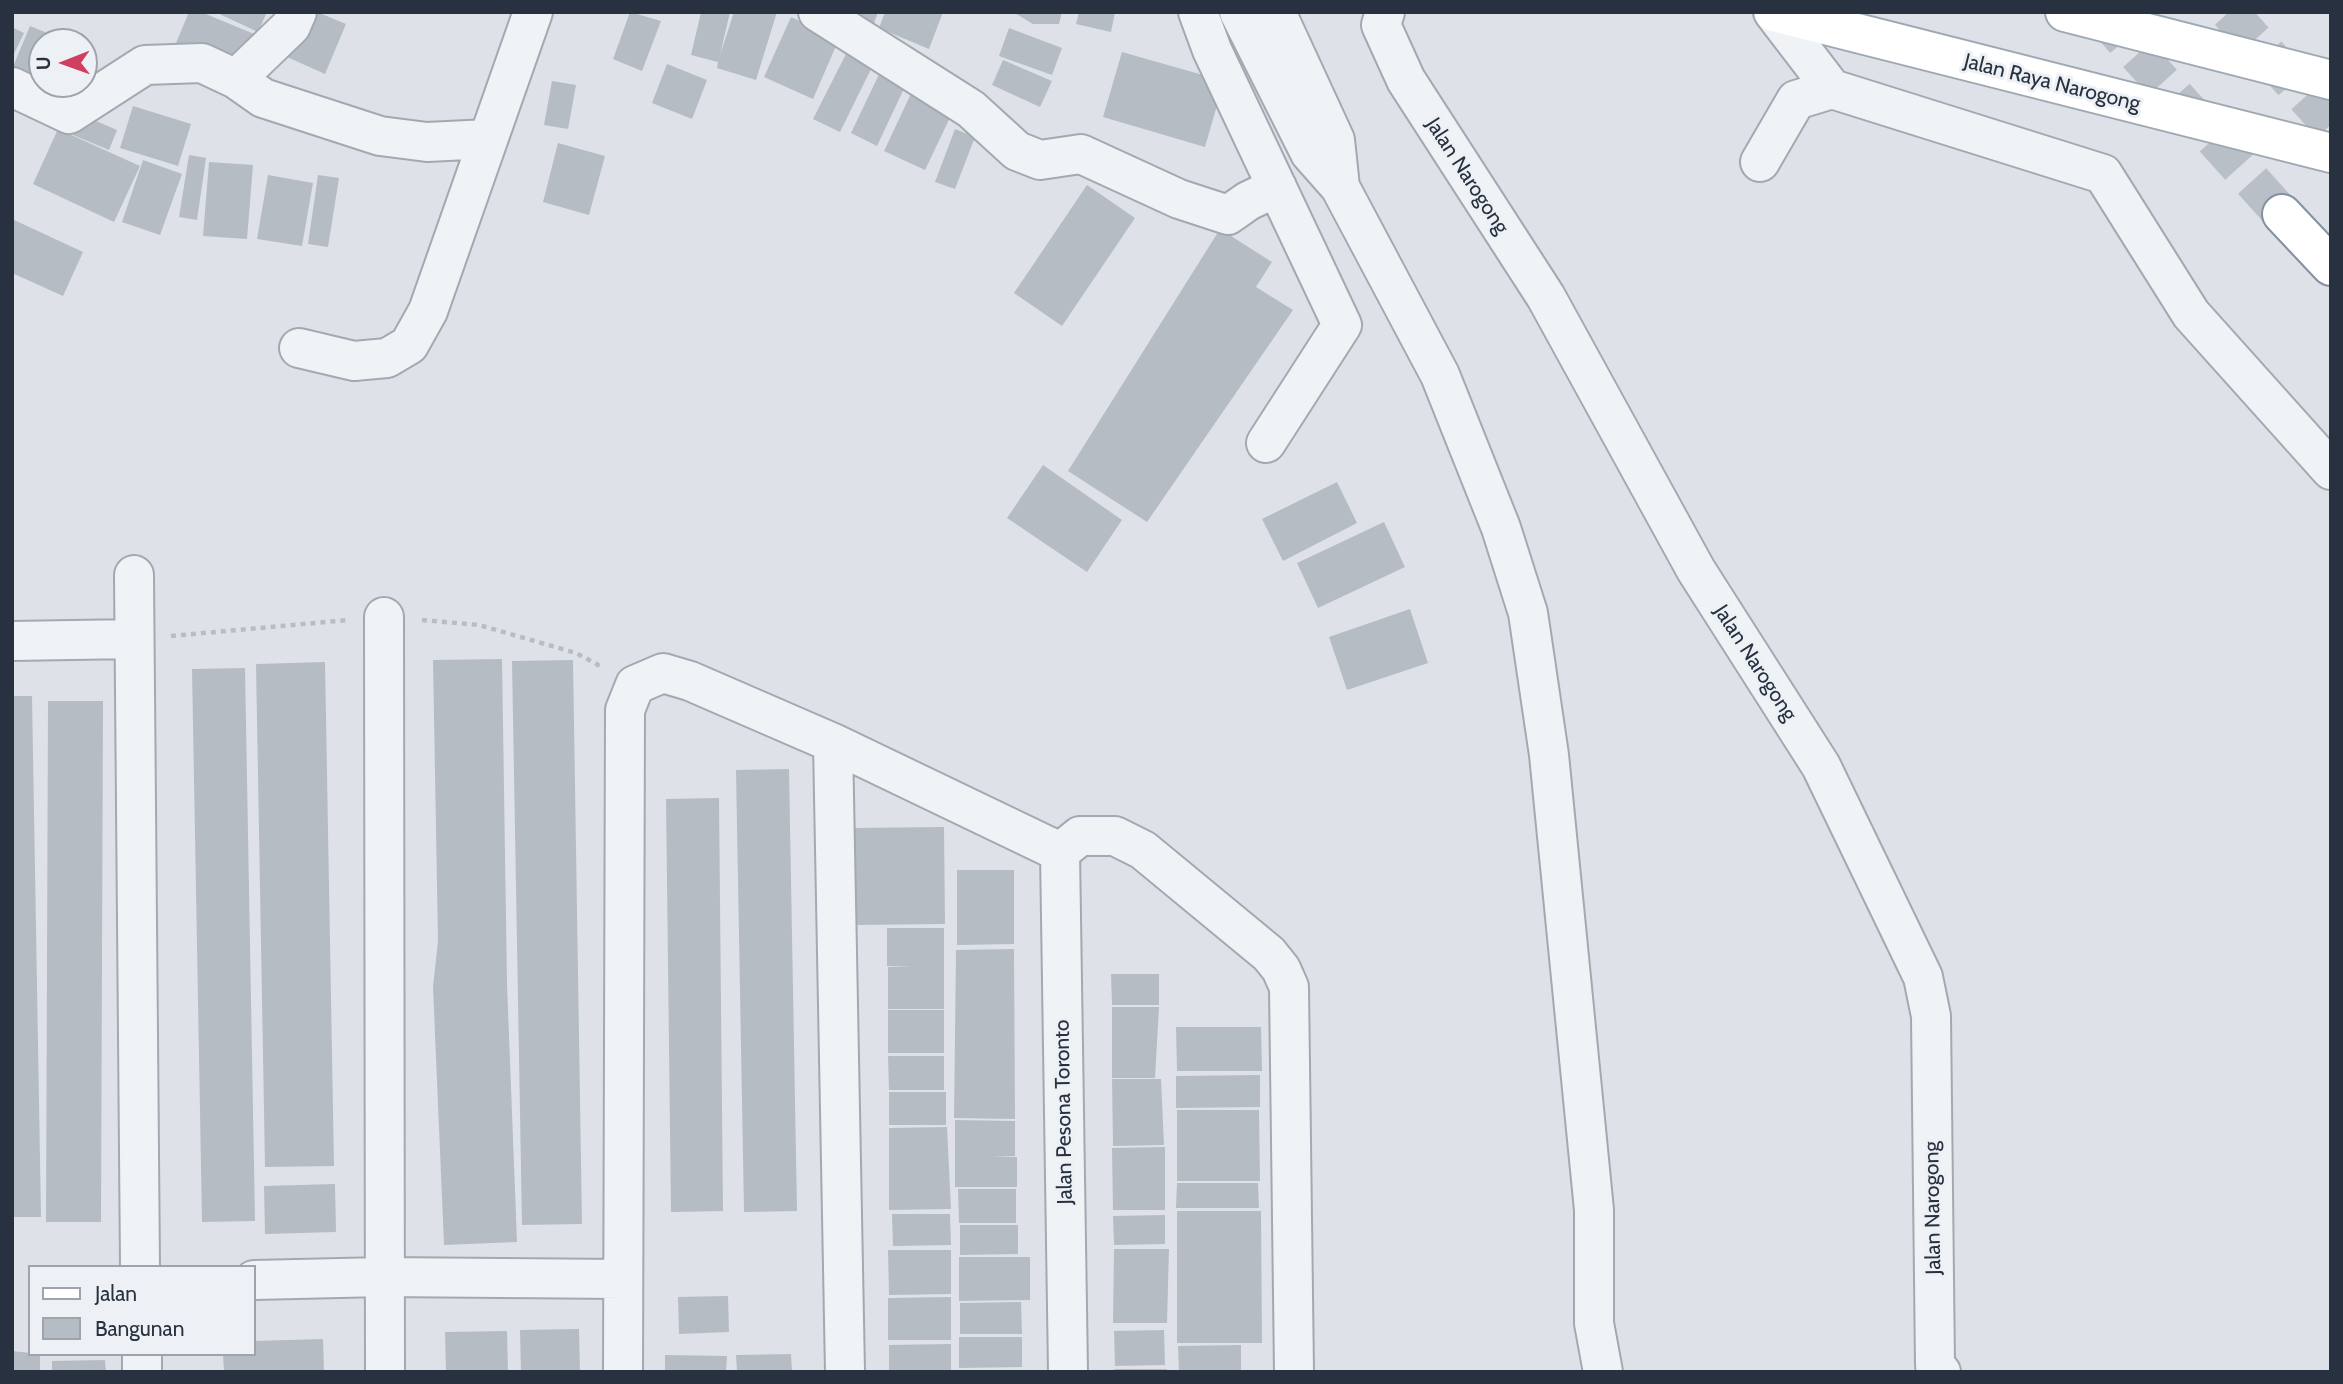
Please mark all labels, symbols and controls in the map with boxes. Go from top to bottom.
north arrow [28,28,98,98]
street label: Jalan Raya Narogong [1961,49,2143,117]
text: U [32,56,55,70]
street label: Jalan Narogong [1420,113,1514,239]
street label: Jalan Narogong [1708,600,1802,726]
street label: Jalan Pesona Toronto [1050,1019,1078,1205]
street label: Jalan Narogong [1919,1141,1947,1275]
legend [28,1265,256,1356]
text: Jalan [95,1281,137,1306]
text: Bangunan [95,1316,184,1341]

